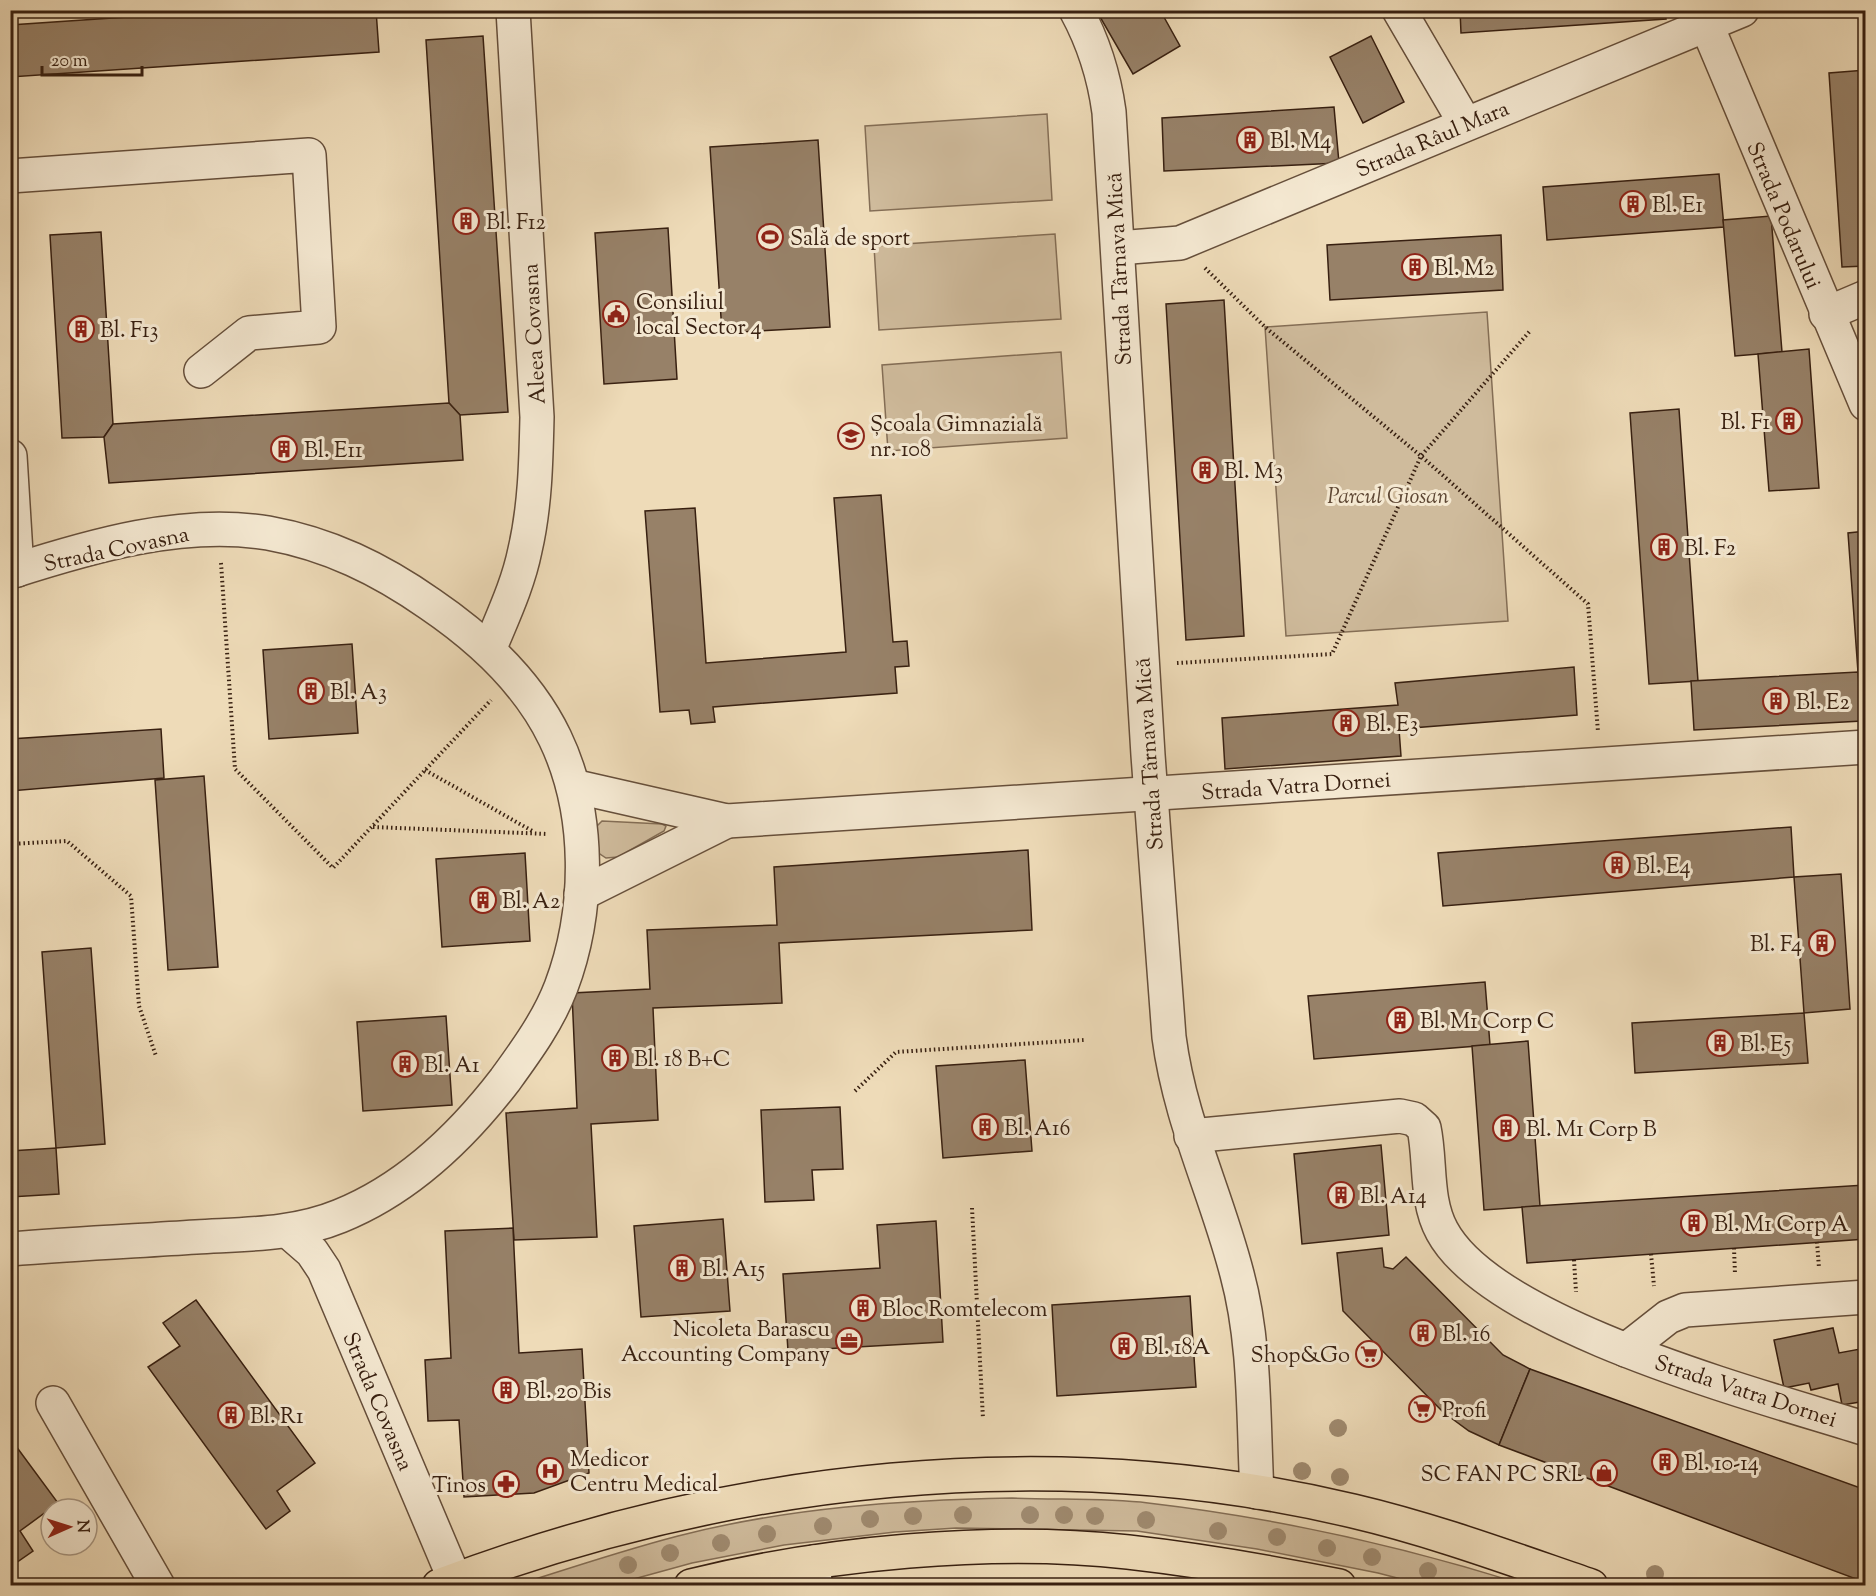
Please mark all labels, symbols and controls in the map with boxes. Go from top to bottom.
scale bar [42,39,142,77]
text: 20 m [51,49,88,75]
street label: Strada Râul Mara [1352,94,1515,187]
building icon: Bl. M4 [1235,125,1265,155]
place label: Bl. M4 [1270,127,1331,159]
street label: Strada Podarului [1737,137,1828,295]
street label: Strada Târnava Mică [1100,172,1142,366]
building icon: Bl. E1 [1618,189,1648,219]
place label: Bl. E1 [1652,191,1703,223]
building icon: Bl. F12 [451,206,481,236]
place label: Bl. F12 [486,208,546,240]
sports icon: Sală de sport [755,222,785,252]
place label: Sală de sport [790,224,911,256]
building icon: Bl. M2 [1400,252,1430,282]
place label: Bl. M2 [1434,254,1495,286]
street label: Aleea Covasna [516,263,556,405]
place label: Consiliul local Sector 4 [636,288,762,345]
public building icon: Consiliul local Sector 4 [601,299,631,329]
building icon: Bl. F13 [66,314,96,344]
place label: Bl. F13 [100,316,158,348]
building icon: Bl. F1 [1774,406,1804,436]
place label: Bl. F1 [1721,408,1771,440]
place label: Școala Gimnazială nr. 108 [870,410,1043,467]
school or university icon: Școala Gimnazială nr. 108 [836,421,866,451]
building icon: Bl. E11 [269,434,299,464]
place label: Bl. E11 [304,436,363,468]
building icon: Bl. M3 [1190,455,1220,485]
place label: Bl. M3 [1224,457,1283,489]
park label: Parcul Giosan [1327,482,1449,514]
street label: Strada Covasna [41,520,192,582]
building icon: Bl. F2 [1649,532,1679,562]
place label: Bl. F2 [1684,534,1736,566]
street label: Strada Târnava Mică [1128,656,1174,851]
building icon: Bl. A3 [296,676,326,706]
place label: Bl. A3 [330,678,387,710]
building icon: Bl. E2 [1761,686,1791,716]
place label: Bl. E2 [1796,688,1850,720]
building icon: Bl. E3 [1331,708,1361,738]
place label: Bl. E3 [1366,710,1418,742]
street label: Strada Vatra Dornei [1200,765,1392,811]
building icon: Bl. E4 [1602,850,1632,880]
place label: Bl. E4 [1636,852,1691,884]
building icon: Bl. A2 [468,885,498,915]
place label: Bl. A2 [502,887,560,919]
building icon: Bl. F4 [1807,928,1837,958]
place label: Bl. F4 [1750,930,1802,962]
building icon: Bl. M1 Corp C [1385,1005,1415,1035]
place label: Bl. M1 Corp C [1420,1007,1555,1039]
building icon: Bl. E5 [1705,1028,1735,1058]
place label: Bl. E5 [1740,1030,1791,1062]
building icon: Bl. 18 B+C [600,1043,630,1073]
place label: Bl. 18 B+C [634,1045,731,1077]
building icon: Bl. A1 [390,1049,420,1079]
place label: Bl. A1 [424,1051,480,1083]
building icon: Bl. A16 [970,1112,1000,1142]
building icon: Bl. M1 Corp B [1491,1113,1521,1143]
place label: Bl. A16 [1004,1114,1070,1146]
place label: Bl. M1 Corp B [1526,1115,1657,1147]
building icon: Bl. A14 [1326,1180,1356,1210]
place label: Bl. A14 [1360,1182,1427,1214]
building icon: Bl. M1 Corp A [1679,1208,1709,1238]
place label: Bl. M1 Corp A [1714,1210,1849,1242]
building icon: Bl. A15 [667,1253,697,1283]
place label: Bl. A15 [702,1255,765,1287]
building icon: Bloc Romtelecom [848,1293,878,1323]
place label: Bloc Romtelecom [882,1295,1048,1327]
place label: Nicoleta Barascu Accounting Company [621,1315,830,1372]
building icon: Bl. 16 [1408,1318,1438,1348]
place label: Bl. 16 [1442,1320,1491,1352]
office icon: Nicoleta Barascu Accounting Company [834,1326,864,1356]
street label: Strada Covasna [333,1328,420,1477]
building icon: Bl. 18A [1109,1331,1139,1361]
place label: Bl. 18A [1144,1333,1210,1365]
supermarket icon: Shop&Go [1354,1339,1384,1369]
place label: Shop&Go [1251,1341,1350,1373]
street label: Strada Vatra Dornei [1650,1348,1840,1437]
building icon: Bl. 20 Bis [491,1375,521,1405]
place label: Bl. 20 Bis [526,1377,612,1409]
supermarket icon: Profi [1407,1394,1437,1424]
place label: Profi [1442,1396,1486,1428]
building icon: Bl. R1 [216,1400,246,1430]
place label: Bl. R1 [250,1402,304,1434]
place label: Medicor Centru Medical [570,1445,718,1502]
building icon: Bl. 10-14 [1650,1447,1680,1477]
place label: Bl. 10-14 [1684,1449,1759,1481]
hospital icon: Medicor Centru Medical [535,1456,565,1486]
shop icon: SC FAN PC SRL [1589,1458,1619,1488]
place label: SC FAN PC SRL [1420,1460,1584,1492]
pharmacy icon: Tinos [491,1469,521,1499]
place label: Tinos [432,1471,486,1503]
north arrow [39,1497,99,1557]
text: N [70,1519,93,1534]

